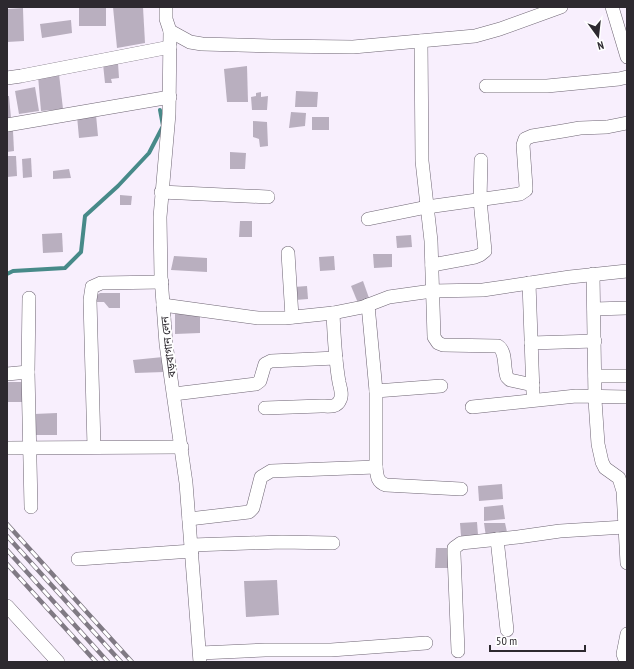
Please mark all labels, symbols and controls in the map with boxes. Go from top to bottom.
north arrow [578,16,618,56]
text: N [596,38,605,53]
street label: বড়বাগান লেন [157,315,179,379]
scale bar [490,627,585,653]
text: 50 m [496,633,517,648]

